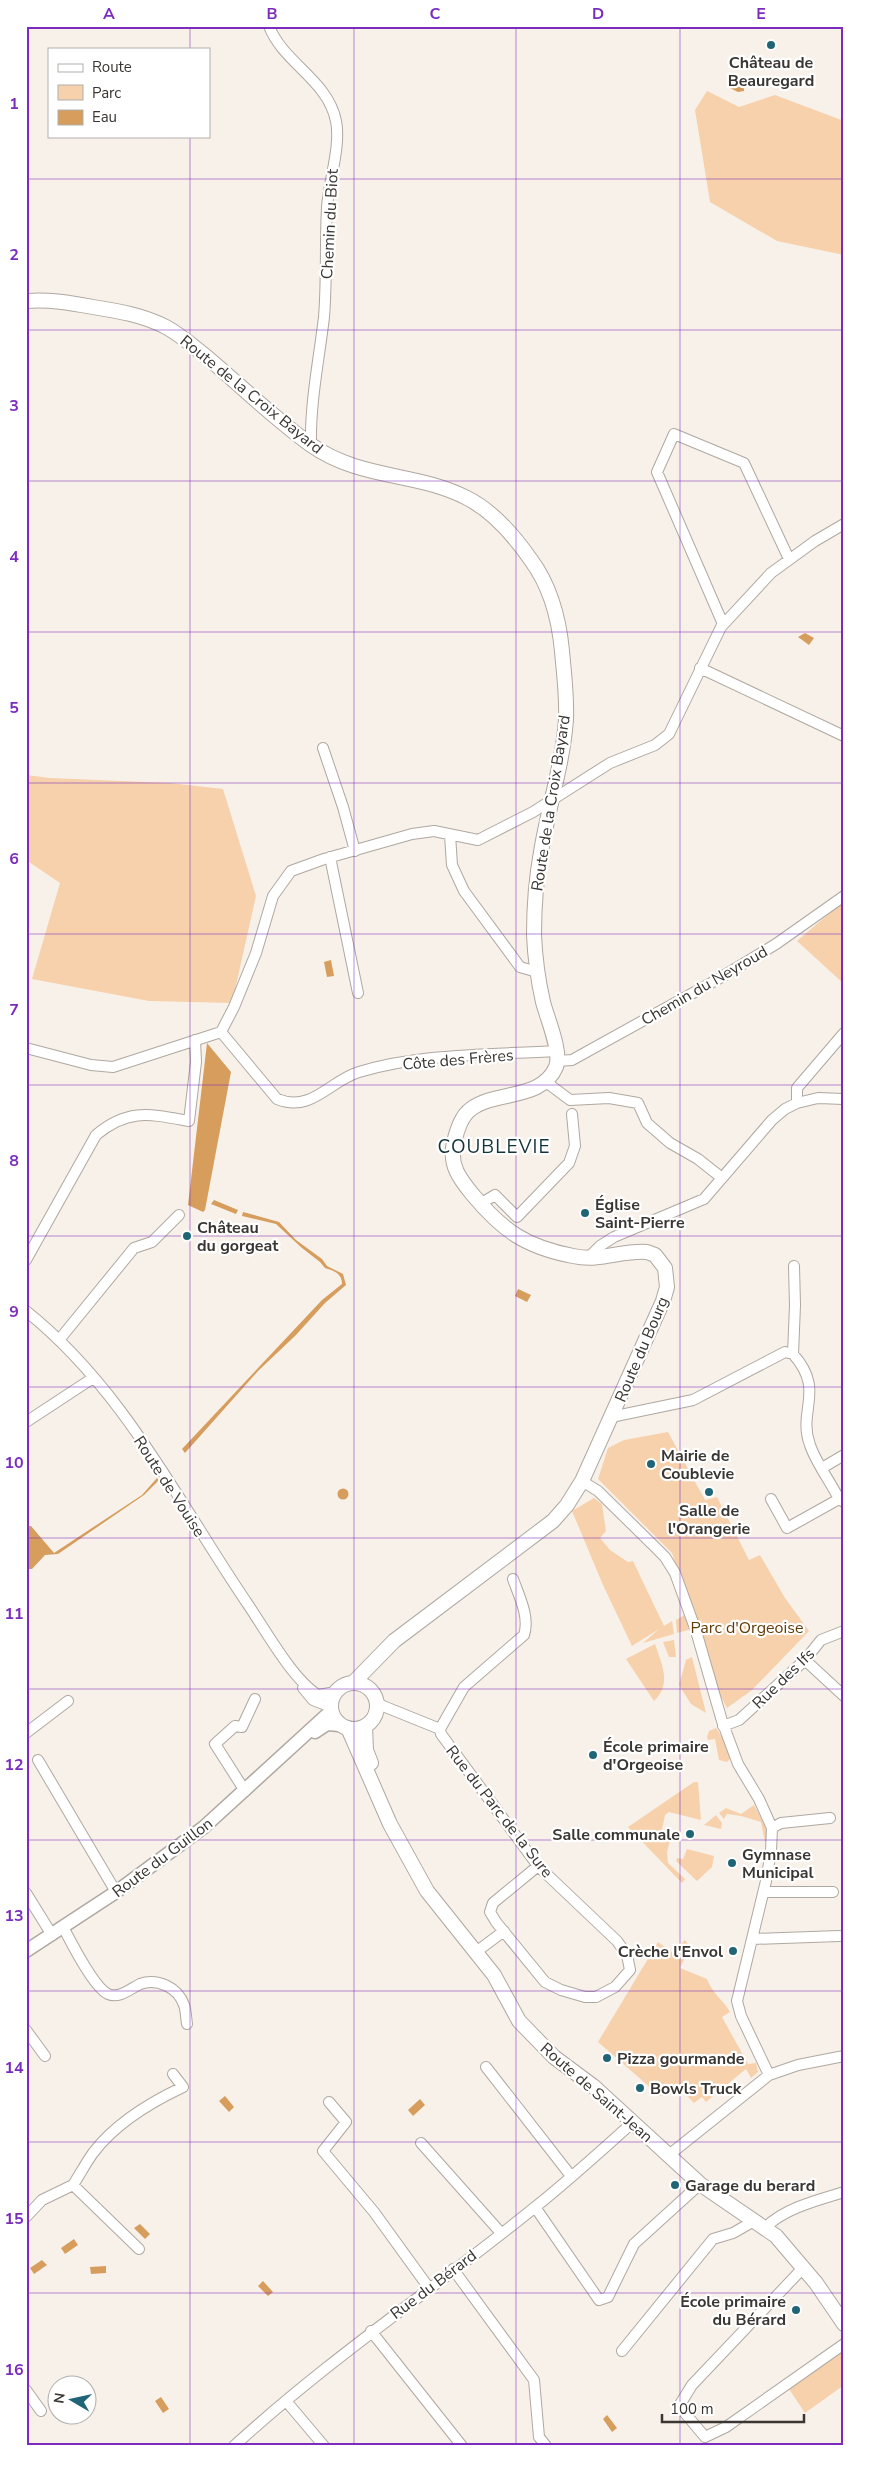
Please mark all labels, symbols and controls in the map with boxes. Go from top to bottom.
text: A [103,3,115,25]
text: B [266,3,278,25]
text: C [430,3,441,25]
text: D [592,3,604,25]
text: E [756,3,766,25]
marker: Château de Beauregard [765,39,777,51]
legend [48,48,210,138]
place label: Château de Beauregard [728,52,814,92]
text: Route [92,57,132,77]
text: Parc [92,83,121,103]
text: 1 [9,93,19,115]
text: Eau [92,107,117,127]
street label: Chemin du Biot [316,168,344,280]
text: 2 [9,244,19,266]
street label: Route de la Croix Bayard [175,330,327,459]
text: 3 [9,395,19,417]
text: 4 [9,546,19,568]
text: 5 [9,697,19,719]
street label: Route de la Croix Bayard [526,714,576,893]
text: 6 [9,848,19,870]
street label: Chemin du Neyroud [637,941,772,1031]
text: 7 [9,999,19,1021]
street label: Côte des Frères [402,1044,515,1076]
district label: COUBLEVIE [438,1134,550,1160]
text: 8 [9,1150,19,1172]
place label: Église Saint-Pierre [595,1194,685,1234]
marker: Église Saint-Pierre [579,1207,591,1219]
place label: Château du gorgeat [197,1217,279,1257]
marker: Château du gorgeat [181,1230,193,1242]
street label: Route du Bourg [610,1293,674,1406]
text: 9 [9,1301,19,1323]
street label: Route de Vouise [128,1432,210,1541]
place label: Mairie de Coublevie [661,1445,734,1485]
text: 10 [4,1452,24,1474]
marker: Mairie de Coublevie [645,1458,657,1470]
marker: Salle de l'Orangerie [703,1486,715,1498]
place label: Salle de l'Orangerie [668,1500,751,1540]
text: 11 [4,1603,24,1625]
park label: Parc d'Orgeoise [691,1617,803,1639]
street label: Rue des Ifs [748,1643,820,1714]
place label: École primaire d'Orgeoise [603,1736,709,1776]
street label: Rue du Parc de la Sure [441,1741,558,1882]
marker: École primaire d'Orgeoise [587,1749,599,1761]
text: 12 [4,1754,24,1776]
street label: Route du Guillon [108,1813,217,1903]
place label: Salle communale [552,1824,680,1846]
marker: Salle communale [684,1828,696,1840]
place label: Gymnase Municipal [742,1844,814,1884]
marker: Gymnase Municipal [726,1857,738,1869]
text: 13 [4,1905,24,1927]
place label: Crèche l'Envol [618,1941,723,1963]
marker: Crèche l'Envol [727,1945,739,1957]
street label: Route de Saint-Jean [535,2038,657,2148]
place label: Pizza gourmande [617,2048,745,2070]
marker: Pizza gourmande [601,2052,613,2064]
text: 14 [4,2057,24,2079]
place label: Bowls Truck [650,2078,742,2100]
marker: Bowls Truck [634,2082,646,2094]
place label: Garage du berard [685,2175,815,2197]
marker: Garage du berard [669,2179,681,2191]
text: 15 [4,2208,24,2230]
street label: Rue du Bérard [386,2245,481,2325]
place label: École primaire du Bérard [680,2291,786,2331]
marker: École primaire du Bérard [790,2304,802,2316]
text: 16 [4,2359,24,2381]
north arrow [48,2374,98,2424]
text: N [49,2391,70,2405]
scale bar [662,2392,805,2424]
text: 100 m [670,2399,714,2419]

